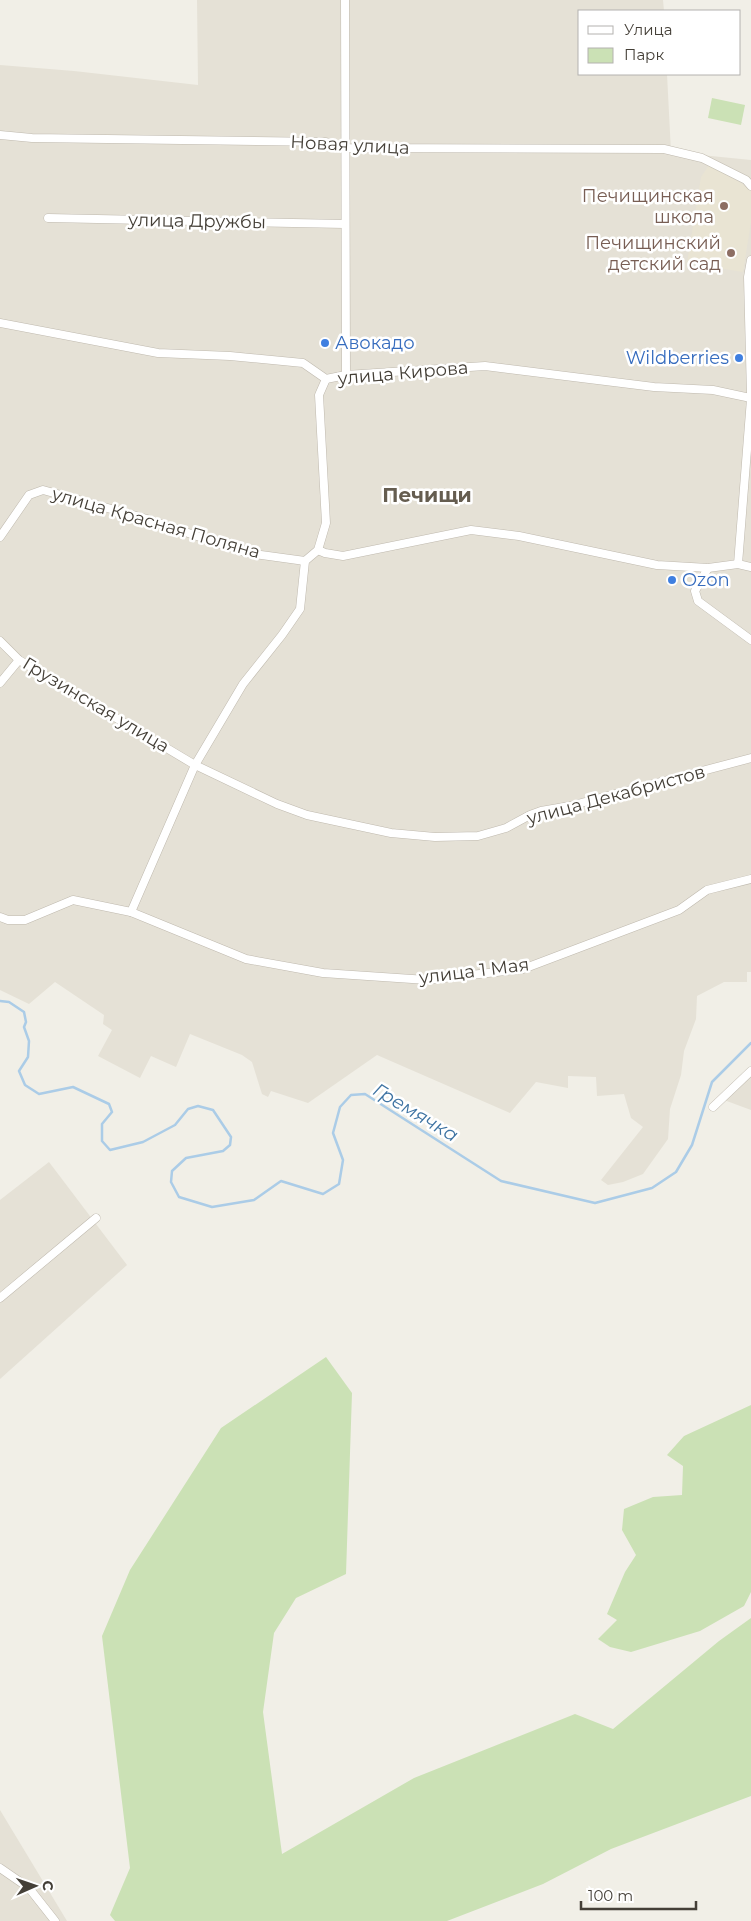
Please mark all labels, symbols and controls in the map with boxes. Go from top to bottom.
legend [578,10,741,75]
text: Улица [624,20,672,39]
text: Парк [624,45,664,64]
street label: Новая улица [290,131,410,159]
place label: Печищинская школа [582,185,714,228]
marker: Печищинская школа [718,200,730,212]
street label: улица Дружбы [127,209,266,233]
place label: Печищинский детский сад [585,232,721,275]
marker: Печищинский детский сад [725,247,737,259]
place label: Авокадо [335,332,415,354]
marker: Авокадо [319,337,331,349]
place label: Wildberries [626,347,729,369]
marker: Wildberries [733,352,745,364]
street label: улица Кирова [336,356,469,390]
street label: улица Красная Поляна [48,482,263,563]
district label: Печищи [382,483,472,507]
place label: Ozon [682,569,730,591]
marker: Ozon [666,574,678,586]
street label: Грузинская улица [19,653,173,757]
street label: улица Декабристов [523,761,708,830]
street label: улица 1 Мая [417,953,530,989]
water label: Гремячка [369,1078,462,1147]
north arrow [10,1861,60,1911]
scale bar [581,1878,696,1910]
text: С [39,1880,57,1891]
text: 100 m [588,1886,633,1905]

